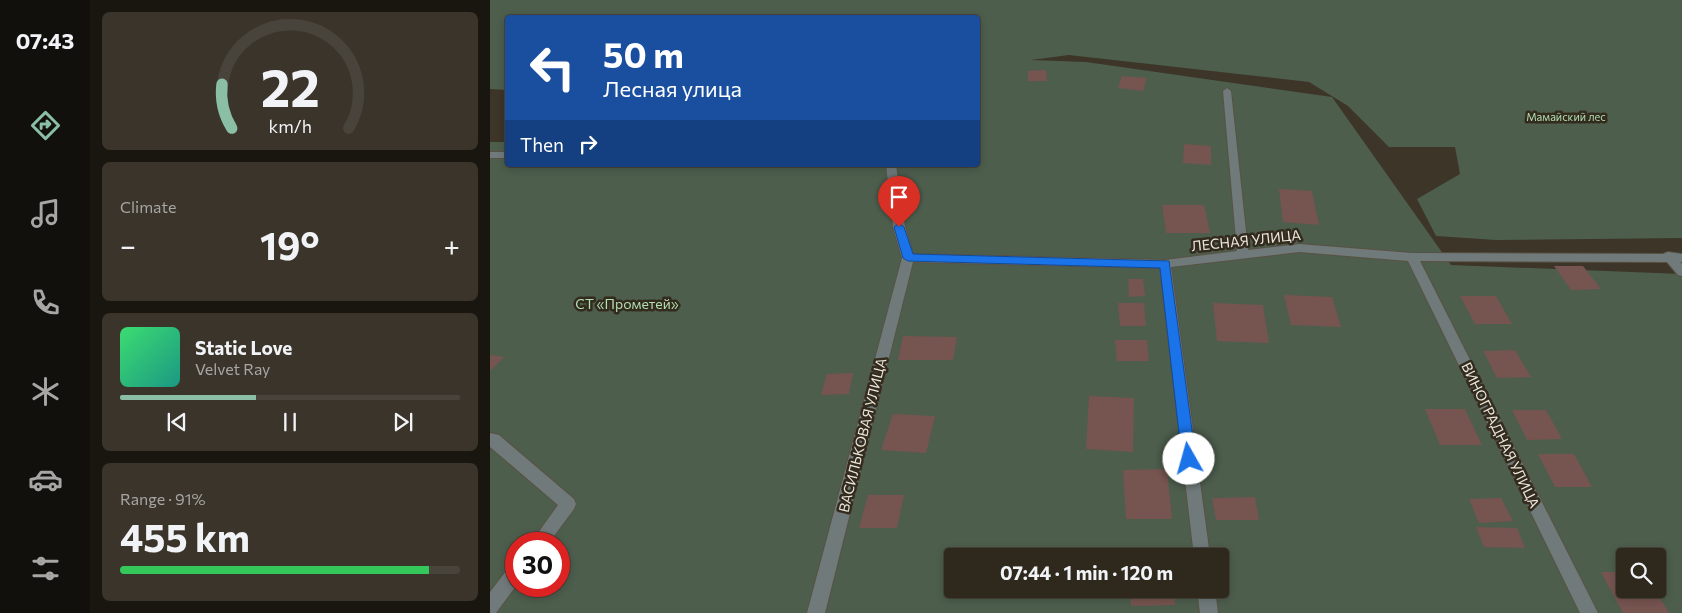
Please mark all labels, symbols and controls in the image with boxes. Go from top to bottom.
text: 07:43 [16,27,74,54]
text: 50 m [603,32,684,75]
icon: left [520,35,585,100]
text: 22 [260,54,320,118]
text: Лесная улица [603,75,742,102]
icon: directions [28,108,63,143]
park label: Мамайский лес [1526,110,1606,123]
text: km/h [268,115,312,137]
icon: right [574,130,602,158]
text: Then [520,133,564,156]
pin [878,176,920,227]
icon: arrive [885,183,913,211]
icon: music [28,196,63,231]
text: Climate [120,197,176,216]
text: 19° [260,221,320,268]
street label: ЛЕСНАЯ УЛИЦА [1190,226,1302,254]
text: − [120,228,136,262]
text: + [444,228,460,262]
icon: phone [28,285,63,320]
park label: СТ «Прометей» [575,295,679,312]
text: Static Love [195,336,292,359]
street label: ВАСИЛЬКОВАЯ УЛИЦА [835,356,889,514]
text: Velvet Ray [195,359,270,378]
street label: ВИНОГРАДНАЯ УЛИЦА [1458,359,1544,511]
icon: climate [28,374,63,409]
icon: previous [163,408,191,436]
icon: pause [276,408,304,436]
icon: next [389,408,417,436]
position arrow [1162,432,1214,484]
icon: car [28,462,63,497]
text: Range · 91% [120,489,206,508]
text: 455 km [120,513,250,560]
speed limit sign: 30 [505,532,570,597]
map controls [1616,548,1666,598]
button: search [1616,548,1666,598]
icon: filters [28,551,63,586]
text: 07:44 · 1 min · 120 m [1000,561,1173,584]

